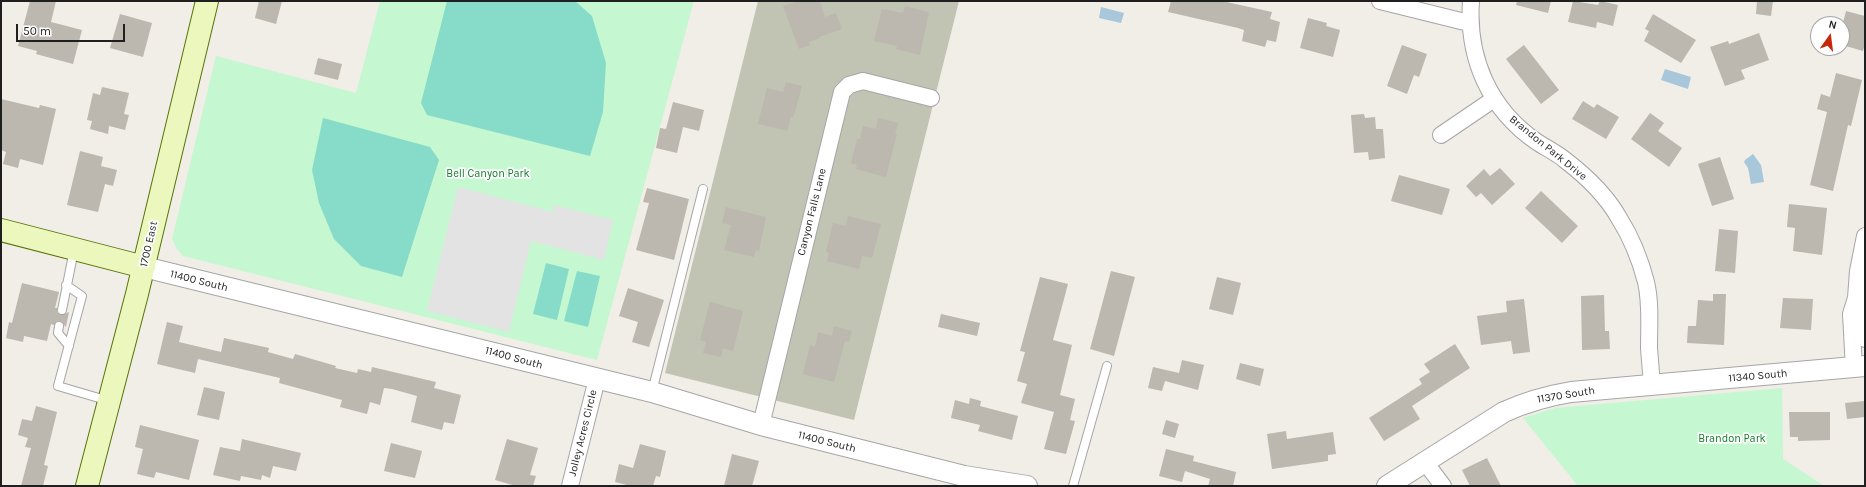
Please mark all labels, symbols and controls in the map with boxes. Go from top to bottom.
scale bar [18,16,127,42]
north arrow [1810,16,1850,56]
text: N [1827,18,1838,32]
text: 50 m [23,24,51,38]
street label: Brandon Park Drive [1507,113,1589,183]
park label: Bell Canyon Park [446,167,530,181]
street label: Canyon Falls Lane [795,167,829,257]
street label: 1700 East [137,220,161,268]
street label: 11400 South [169,267,229,295]
street label: 11400 South [484,344,544,372]
street label: 11340 South [1728,367,1788,385]
street label: 11370 South [1536,384,1596,406]
street label: Jolley Acres Circle [566,389,600,477]
street label: 11400 South [797,428,857,456]
park label: Brandon Park [1698,432,1766,446]

